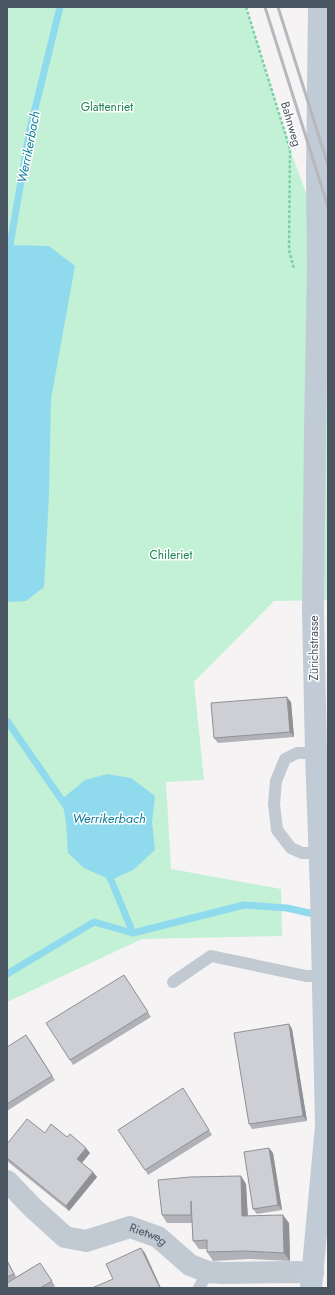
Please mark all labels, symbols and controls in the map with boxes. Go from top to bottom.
park label: Glattenriet [81,98,133,116]
street label: Bahnweg [276,99,306,149]
water label: Werrikerbach [12,109,45,185]
park label: Chileriet [150,546,193,564]
street label: Zürichstrasse [305,615,323,681]
water label: Werrikerbach [72,809,146,828]
street label: Rietweg [127,1218,171,1250]

